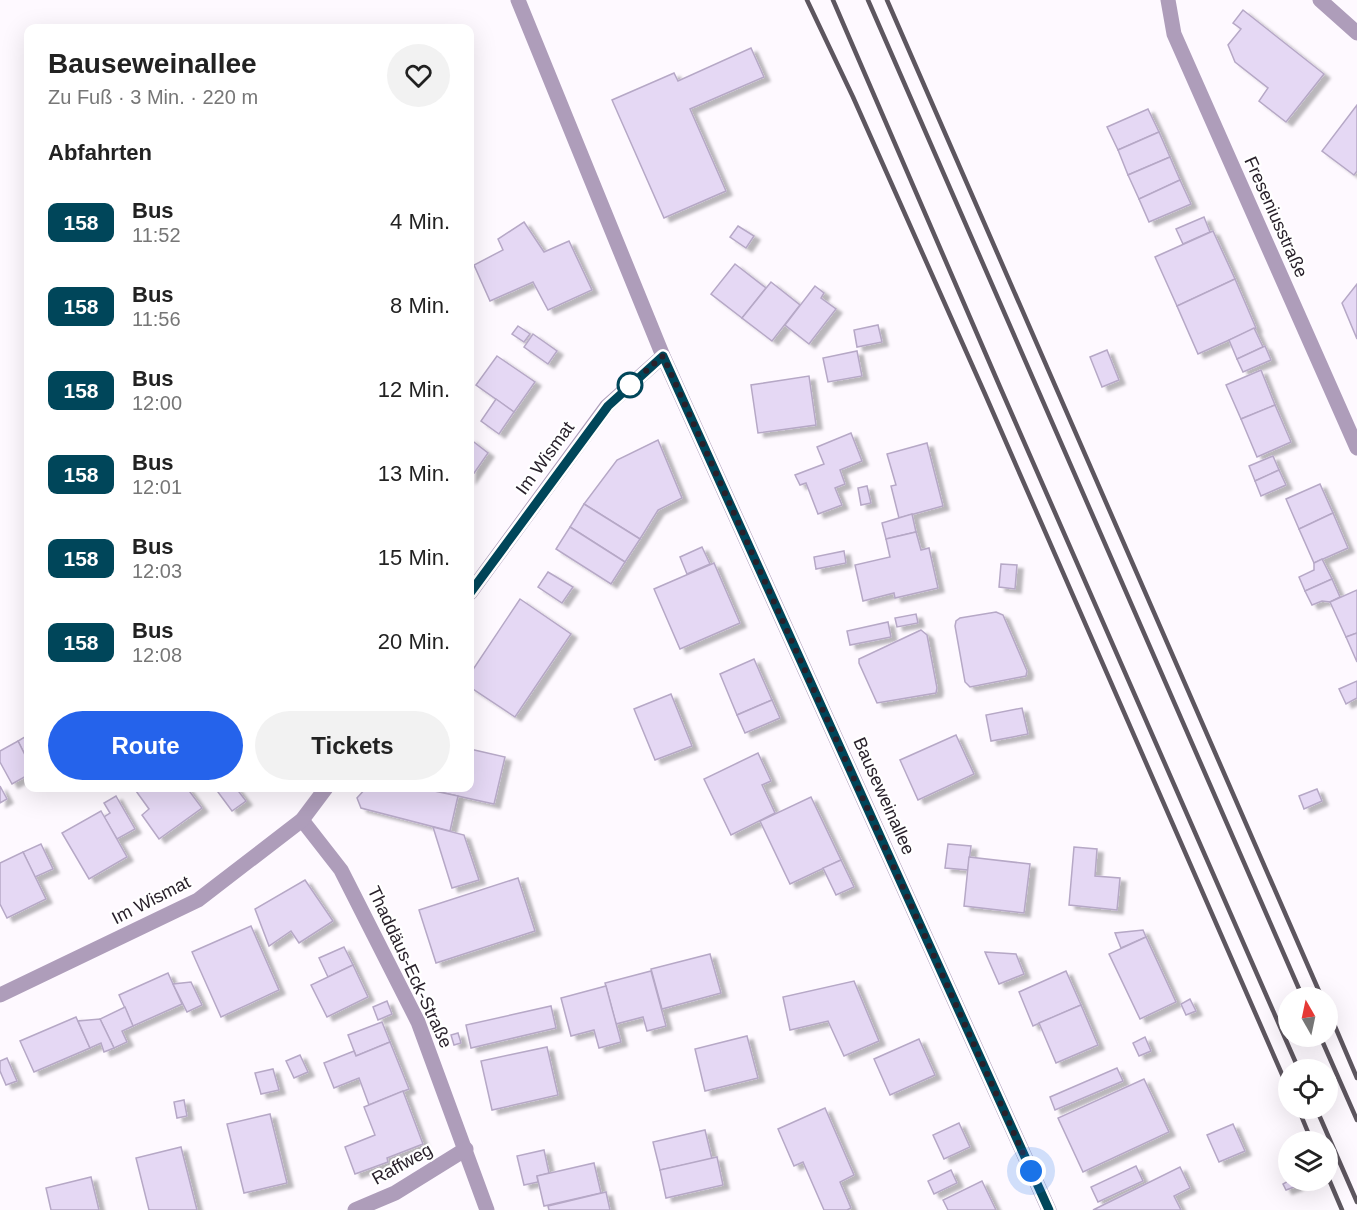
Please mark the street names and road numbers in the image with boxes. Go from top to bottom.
street label: Freseniusstraße [1240,154,1312,280]
street label: Im Wismat [512,418,578,498]
street label: Bauseweinallee [849,734,919,858]
street label: Im Wismat [109,872,193,928]
street label: Thaddäus-Eck-Straße [364,883,456,1051]
street label: Raffweg [368,1139,436,1189]

